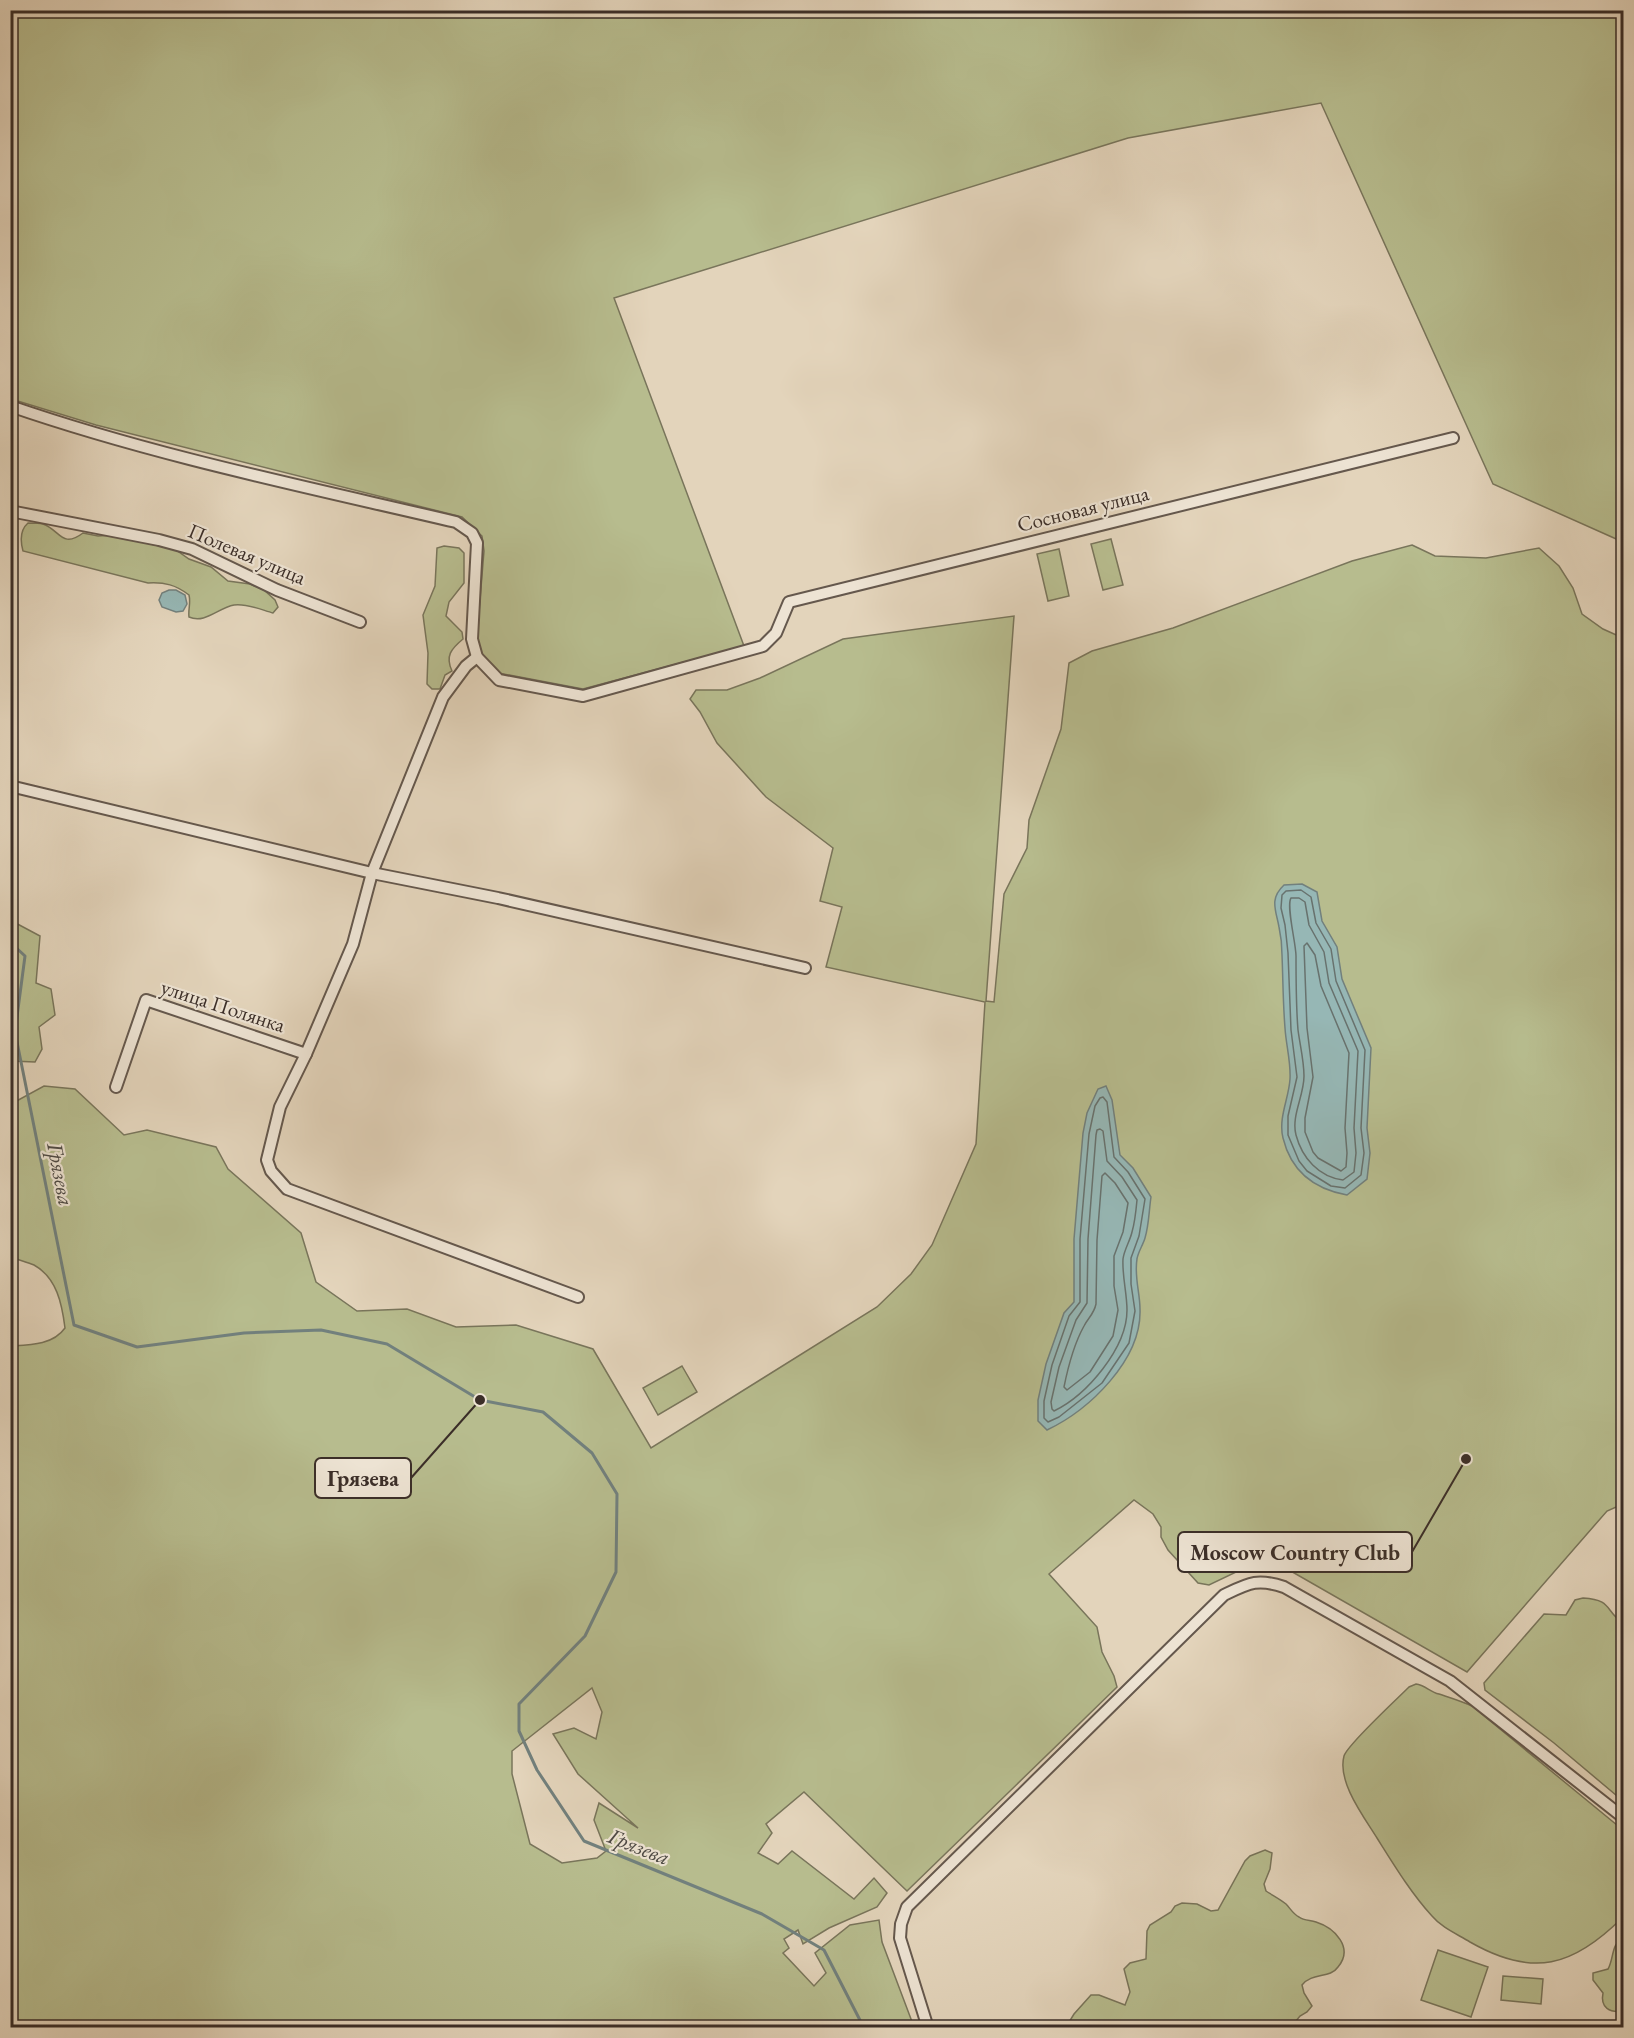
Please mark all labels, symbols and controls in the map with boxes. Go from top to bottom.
street label: Сосновая улица [1014,479,1152,538]
street label: Полевая улица [184,517,311,591]
street label: улица Полянка [158,973,289,1038]
water label: Грязева [40,1139,81,1208]
callout: Грязева [315,1458,411,1498]
text: Грязева [327,1464,399,1493]
callout: Moscow Country Club [1178,1532,1412,1572]
text: Moscow Country Club [1190,1538,1400,1567]
water label: Грязева [603,1821,674,1872]

